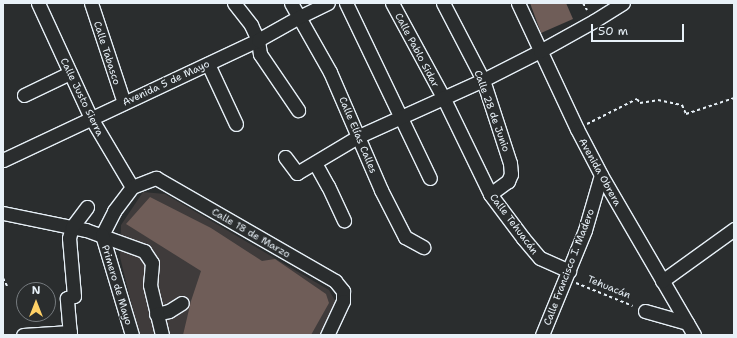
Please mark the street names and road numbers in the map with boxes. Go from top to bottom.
street label: Calle Pablo Sidar [392,11,442,89]
street label: Calle Tabasco [91,20,123,86]
street label: Calle Justo Sierra [58,56,106,138]
street label: Avenida 5 de Mayo [121,58,211,108]
street label: Calle 28 de Junio [472,69,512,153]
street label: Calle Elías Calles [336,95,380,175]
street label: Avenida Obrera [576,136,624,208]
street label: Calle Tehuacán [487,191,541,257]
street label: Calle 18 de Marzo [210,206,292,260]
street label: Calle Francisco I. Madero [541,207,597,327]
street label: Primero de Mayo [99,244,135,326]
street label: Tehuacán [586,273,632,301]

